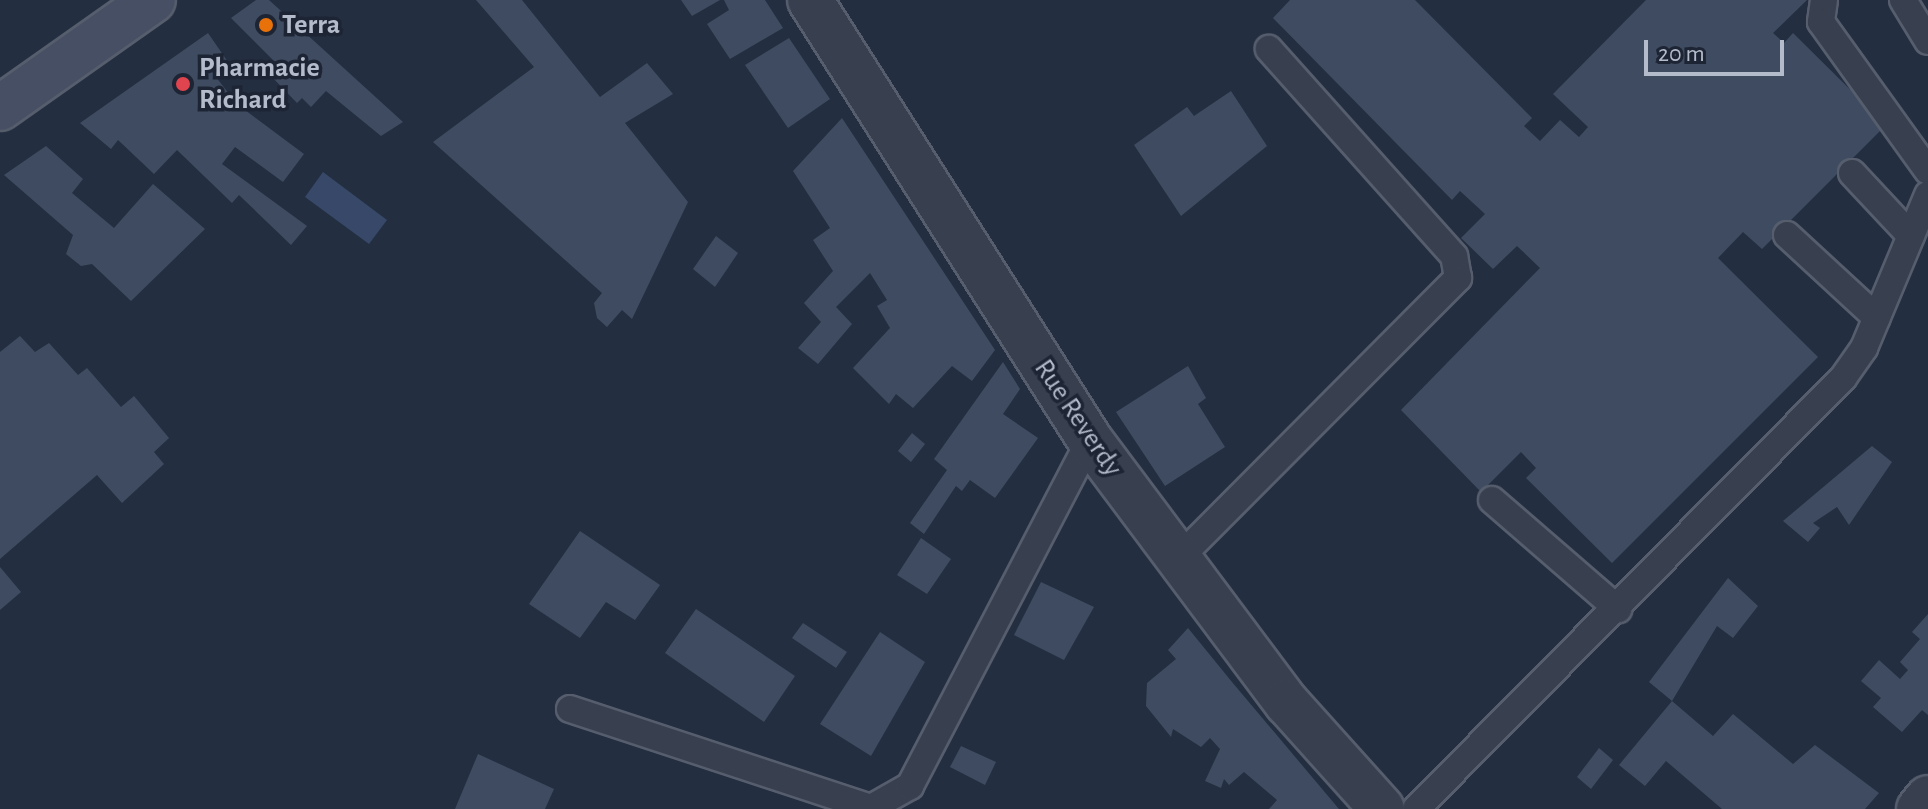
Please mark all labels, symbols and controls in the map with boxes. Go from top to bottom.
place label: Terra [282,8,340,42]
marker: Terra [257,16,275,34]
scale bar [1648,24,1788,74]
text: 20 m [1658,42,1705,66]
place label: Pharmacie Richard [199,51,320,117]
marker: Pharmacie Richard [174,75,192,93]
street label: Rue Reverdy [1027,353,1129,483]

